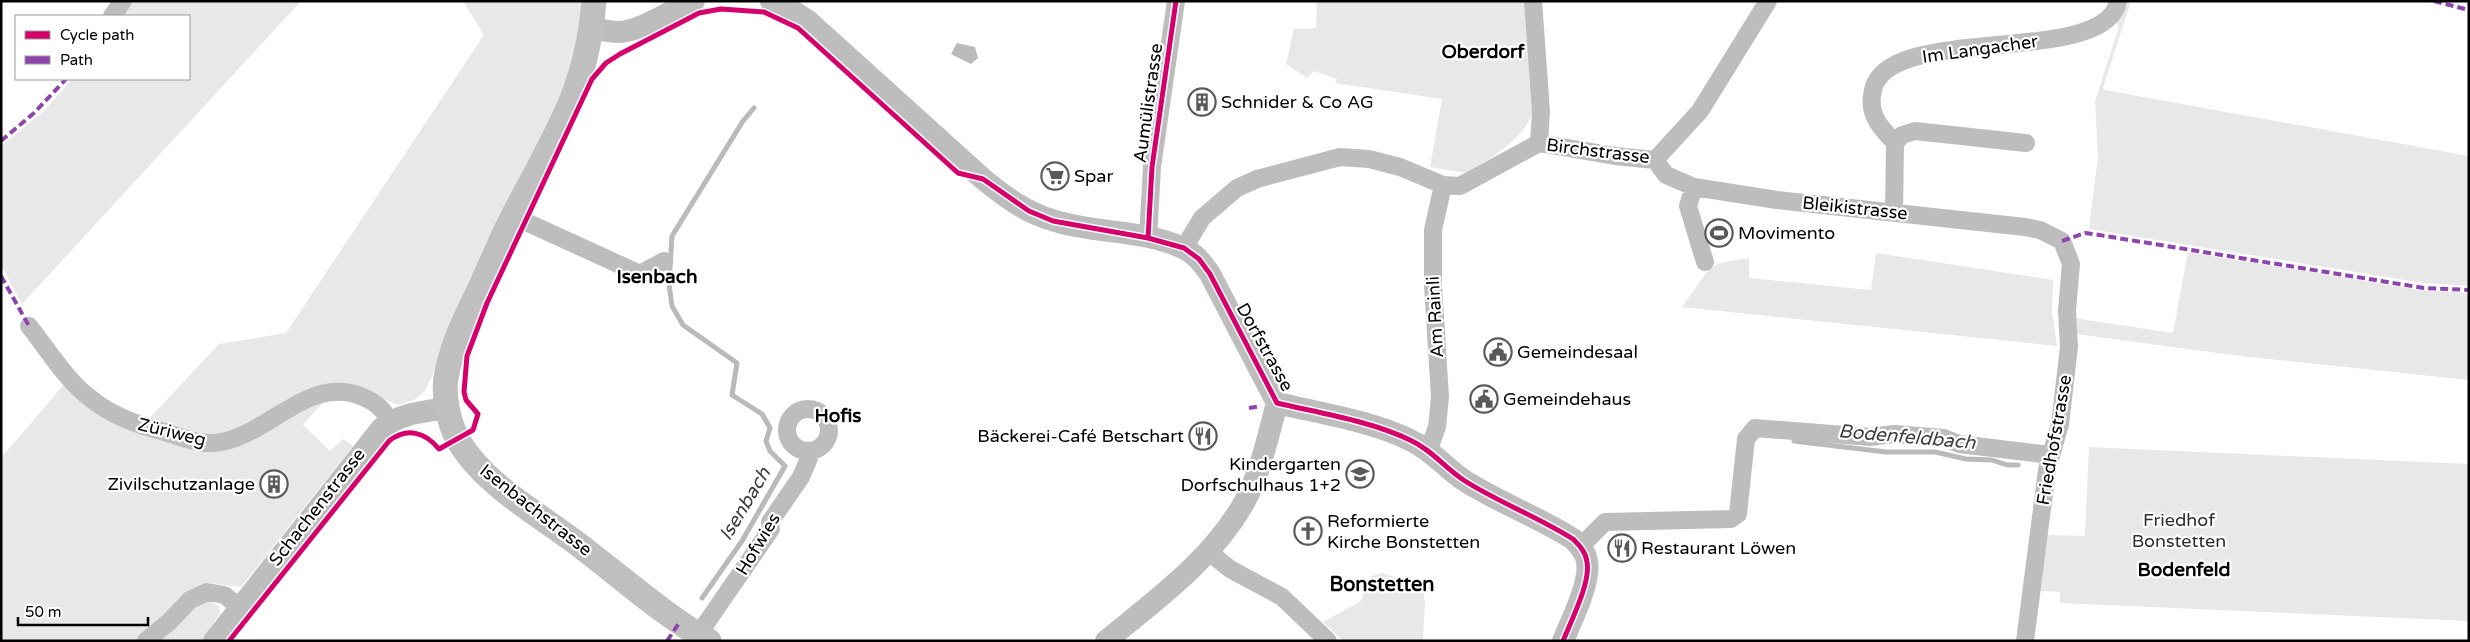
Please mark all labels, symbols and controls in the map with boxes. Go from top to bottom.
legend [15,15,190,80]
text: Cycle path [60,26,134,44]
street label: Im Langacher [1921,30,2039,68]
district label: Oberdorf [1441,41,1525,63]
street label: Aumülistrasse [1129,42,1167,164]
text: Path [60,51,93,69]
building icon: Schnider & Co AG [1187,87,1217,117]
place label: Schnider & Co AG [1221,91,1374,113]
street label: Birchstrasse [1545,134,1651,168]
supermarket icon: Spar [1040,161,1070,191]
place label: Spar [1074,165,1113,187]
street label: Bleikistrasse [1801,192,1909,224]
sports icon: Movimento [1704,218,1734,248]
place label: Movimento [1738,222,1835,244]
district label: Isenbach [616,266,698,288]
street label: Am Rainli [1422,276,1448,358]
street label: Dorfstrasse [1232,299,1298,395]
public building icon: Gemeindesaal [1483,337,1513,367]
place label: Gemeindesaal [1517,341,1638,363]
street label: Friedhofstrasse [2032,373,2076,507]
public building icon: Gemeindehaus [1469,384,1499,414]
place label: Gemeindehaus [1503,388,1631,410]
district label: Hofis [815,405,861,427]
street label: Züriweg [136,413,208,451]
water label: Bodenfeldbach [1838,420,1977,454]
restaurant icon: Bäckerei-Café Betschart [1188,421,1218,451]
place label: Bäckerei-Café Betschart [977,425,1184,447]
street label: Schachenstrasse [264,444,370,570]
place label: Kindergarten Dorfschulhaus 1+2 [1181,453,1341,496]
street label: Isenbachstrasse [475,459,597,561]
school or university icon: Kindergarten Dorfschulhaus 1+2 [1345,459,1375,489]
water label: Isenbach [715,463,776,544]
building icon: Zivilschutzanlage [259,469,289,499]
place label: Zivilschutzanlage [107,473,255,495]
street label: Hofwies [731,509,785,579]
park label: Friedhof Bonstetten [2132,509,2226,552]
place label: Reformierte Kirche Bonstetten [1327,510,1480,553]
church icon: Reformierte Kirche Bonstetten [1293,516,1323,546]
restaurant icon: Restaurant Löwen [1607,533,1637,563]
place label: Restaurant Löwen [1641,537,1796,559]
district label: Bodenfeld [2138,559,2230,581]
district label: Bonstetten [1329,573,1435,597]
scale bar [18,594,148,626]
text: 50 m [25,603,62,621]

